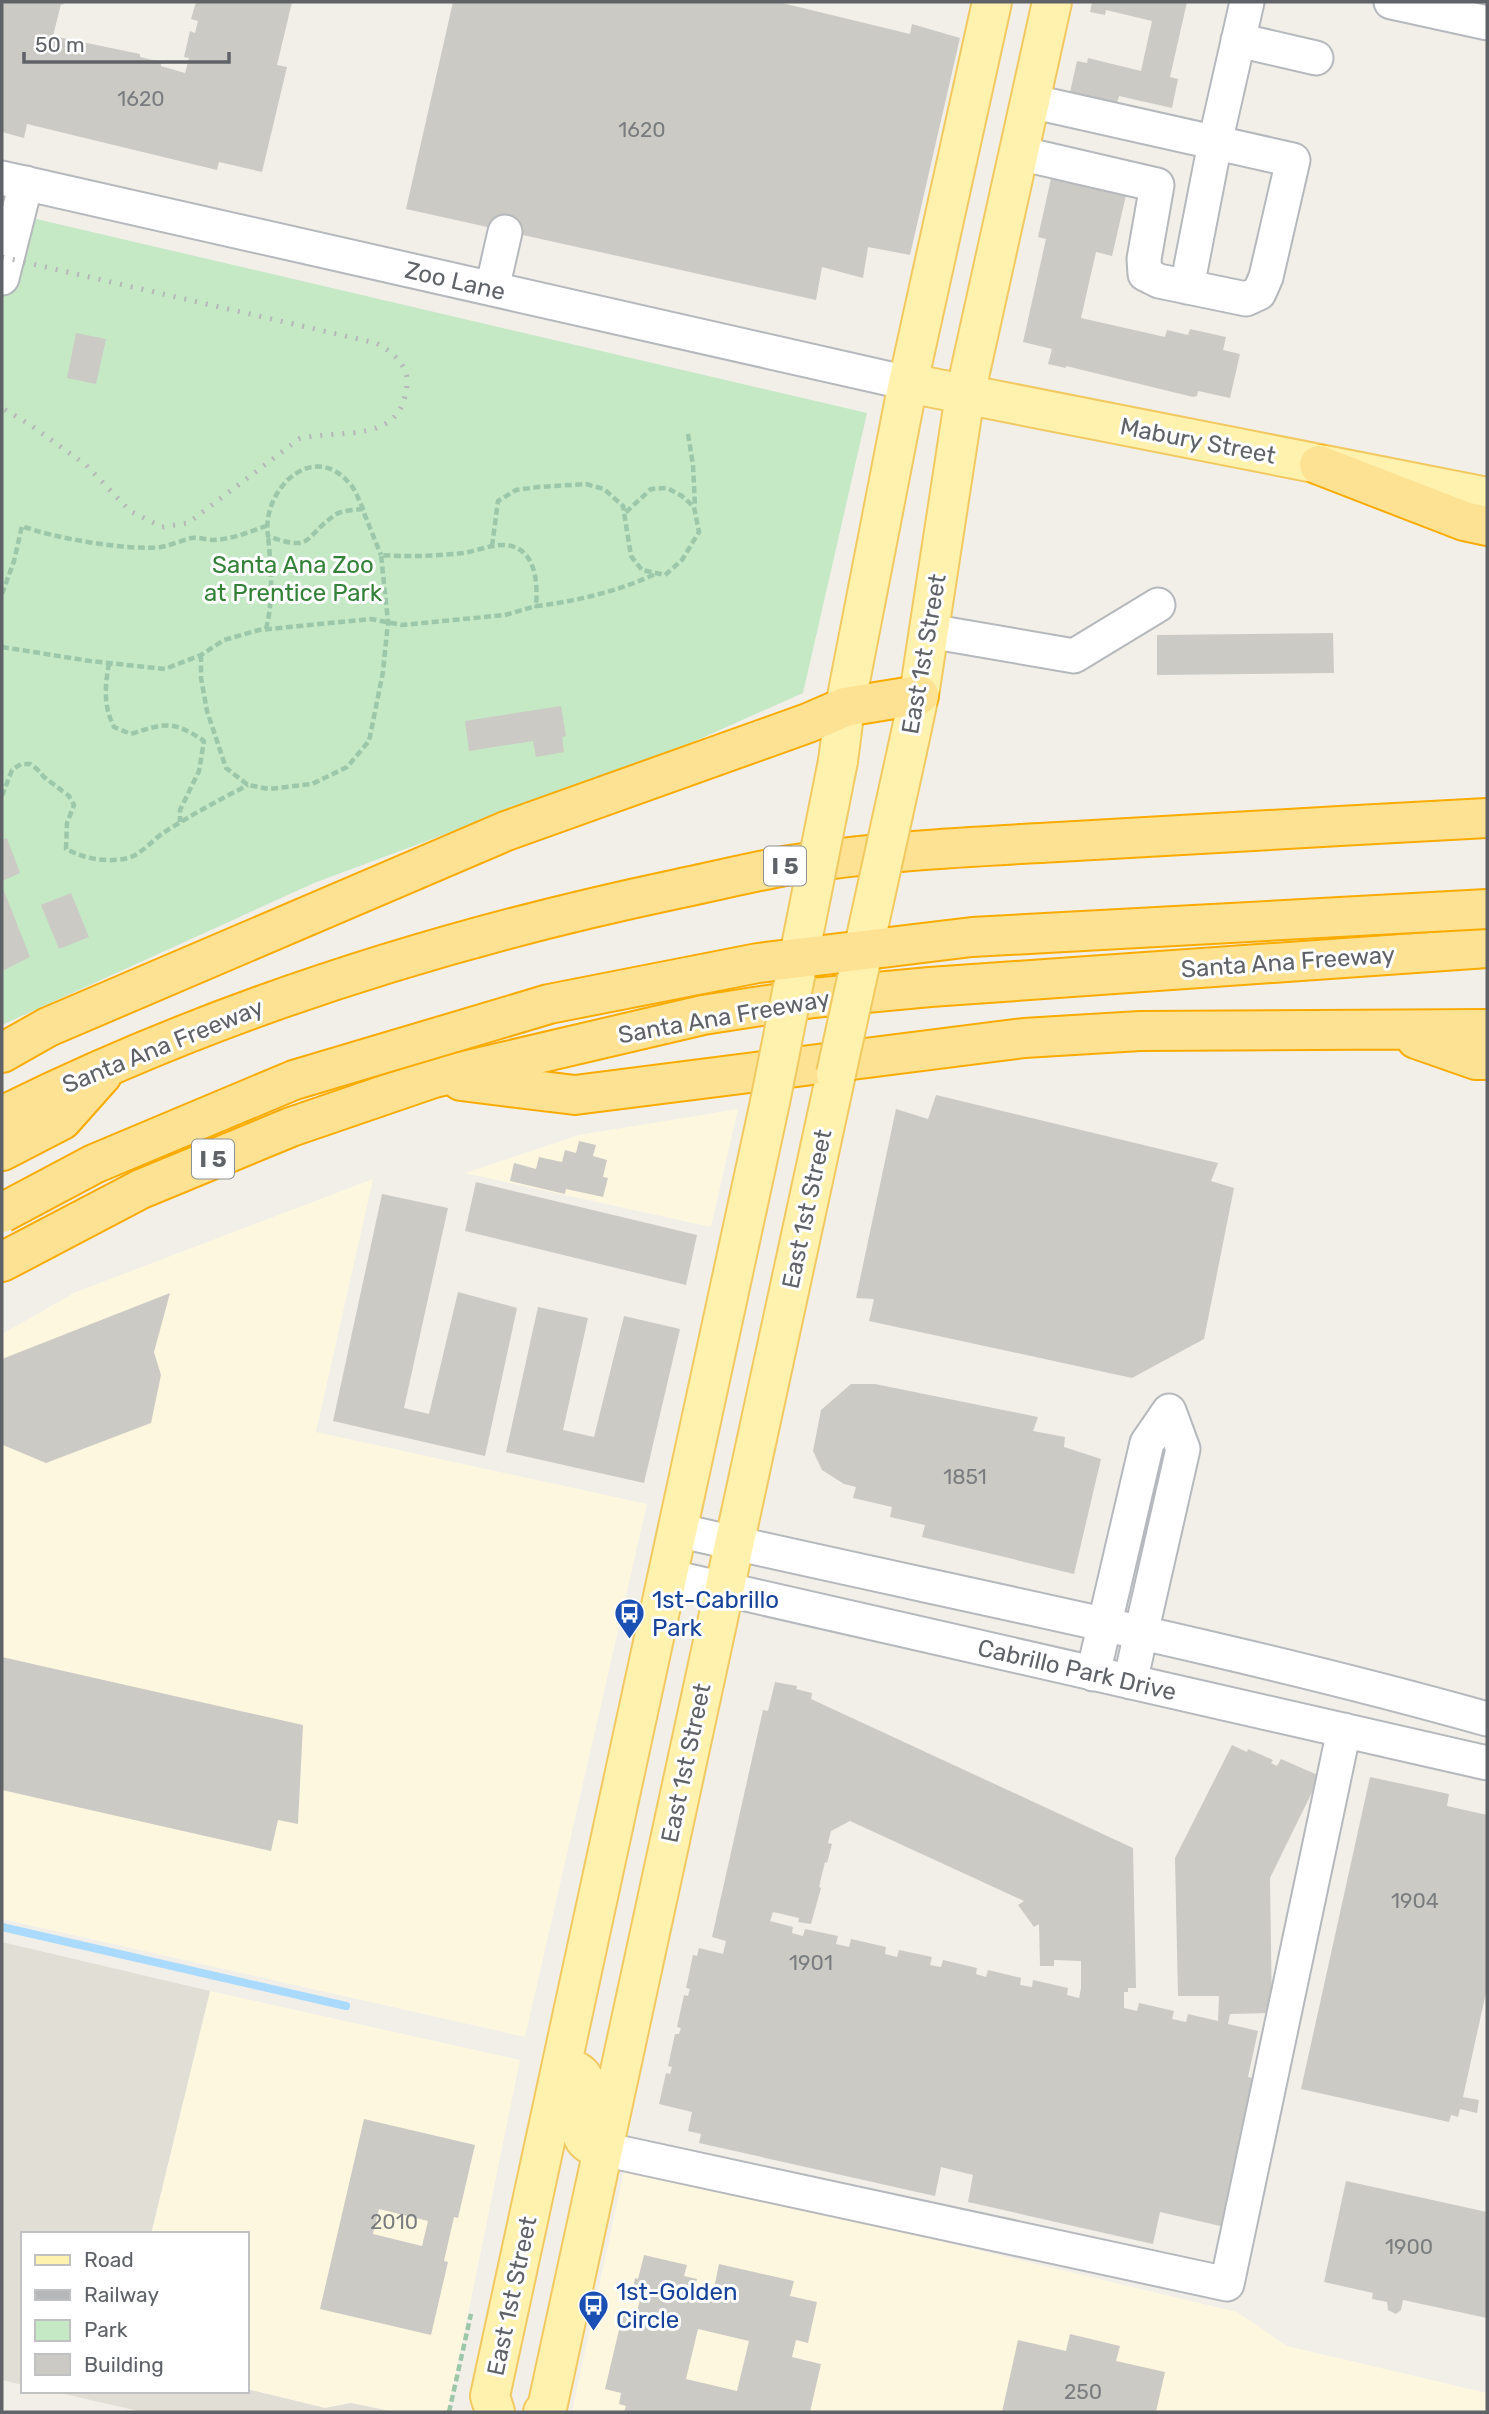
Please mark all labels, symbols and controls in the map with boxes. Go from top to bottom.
scale bar [24,21,229,65]
text: 50 m [35,32,85,57]
house number: 1620 [117,86,165,111]
house number: 1620 [618,117,666,142]
street label: Zoo Lane [402,256,508,306]
street label: Mabury Street [1118,412,1278,470]
park label: Santa Ana Zoo at Prentice Park [204,551,383,607]
street label: East 1st Street [896,572,952,736]
road number: I 5 [764,846,806,886]
street label: Santa Ana Freeway [1180,941,1396,983]
street label: Santa Ana Freeway [616,985,832,1049]
street label: Santa Ana Freeway [58,993,268,1099]
street label: East 1st Street [776,1127,838,1291]
road number: I 5 [192,1140,234,1178]
house number: 1851 [943,1464,987,1489]
place label: 1st-Cabrillo Park [652,1586,779,1642]
bus stop icon: 1st-Cabrillo Park [612,1597,646,1641]
street label: Cabrillo Park Drive [975,1634,1179,1706]
street label: East 1st Street [655,1681,717,1845]
house number: 1904 [1391,1888,1439,1913]
house number: 1901 [789,1950,833,1975]
house number: 2010 [370,2209,418,2234]
street label: East 1st Street [481,2214,543,2378]
legend [21,2232,248,2393]
house number: 1900 [1385,2234,1433,2259]
text: Road [84,2247,134,2272]
place label: 1st-Golden Circle [616,2278,737,2334]
text: Railway [84,2282,159,2307]
bus stop icon: 1st-Golden Circle [576,2289,610,2333]
text: Park [84,2317,128,2342]
text: Building [84,2352,164,2377]
house number: 250 [1064,2379,1102,2404]

